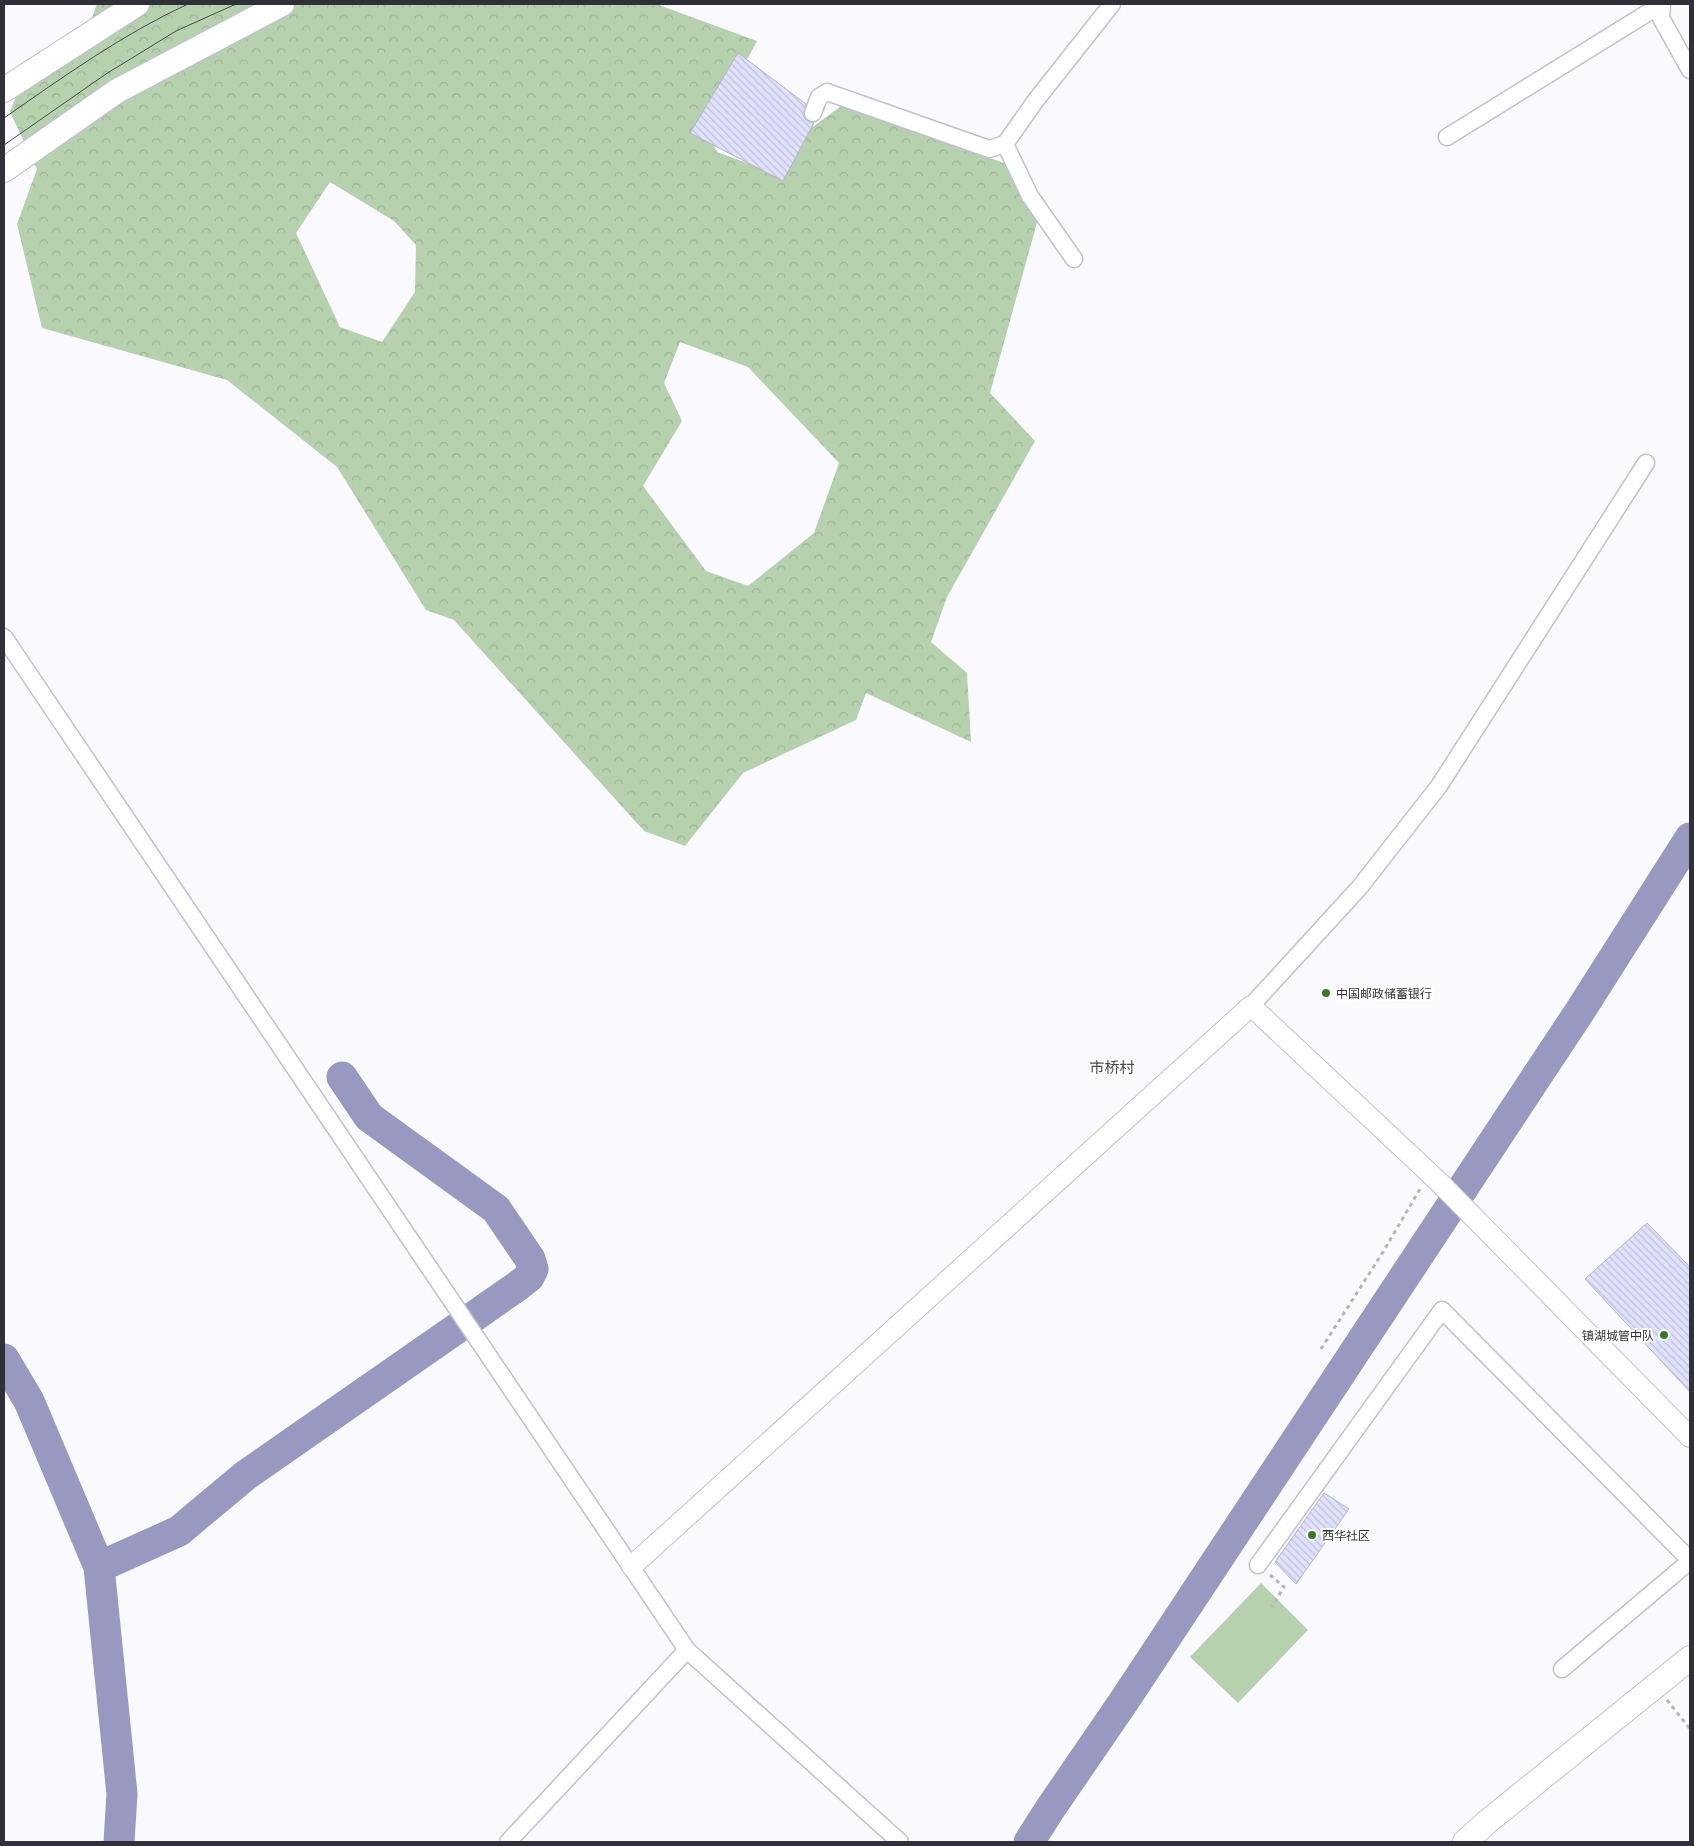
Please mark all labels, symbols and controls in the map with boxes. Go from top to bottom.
place label: 中国邮政储蓄银行 [1336,986,1432,1001]
marker: 中国邮政储蓄银行 [1320,987,1332,999]
district label: 市桥村 [1089,1058,1135,1077]
place label: 镇湖城管中队 [1582,1328,1654,1343]
marker: 镇湖城管中队 [1658,1329,1670,1341]
place label: 西华社区 [1322,1528,1370,1543]
marker: 西华社区 [1306,1529,1318,1541]

